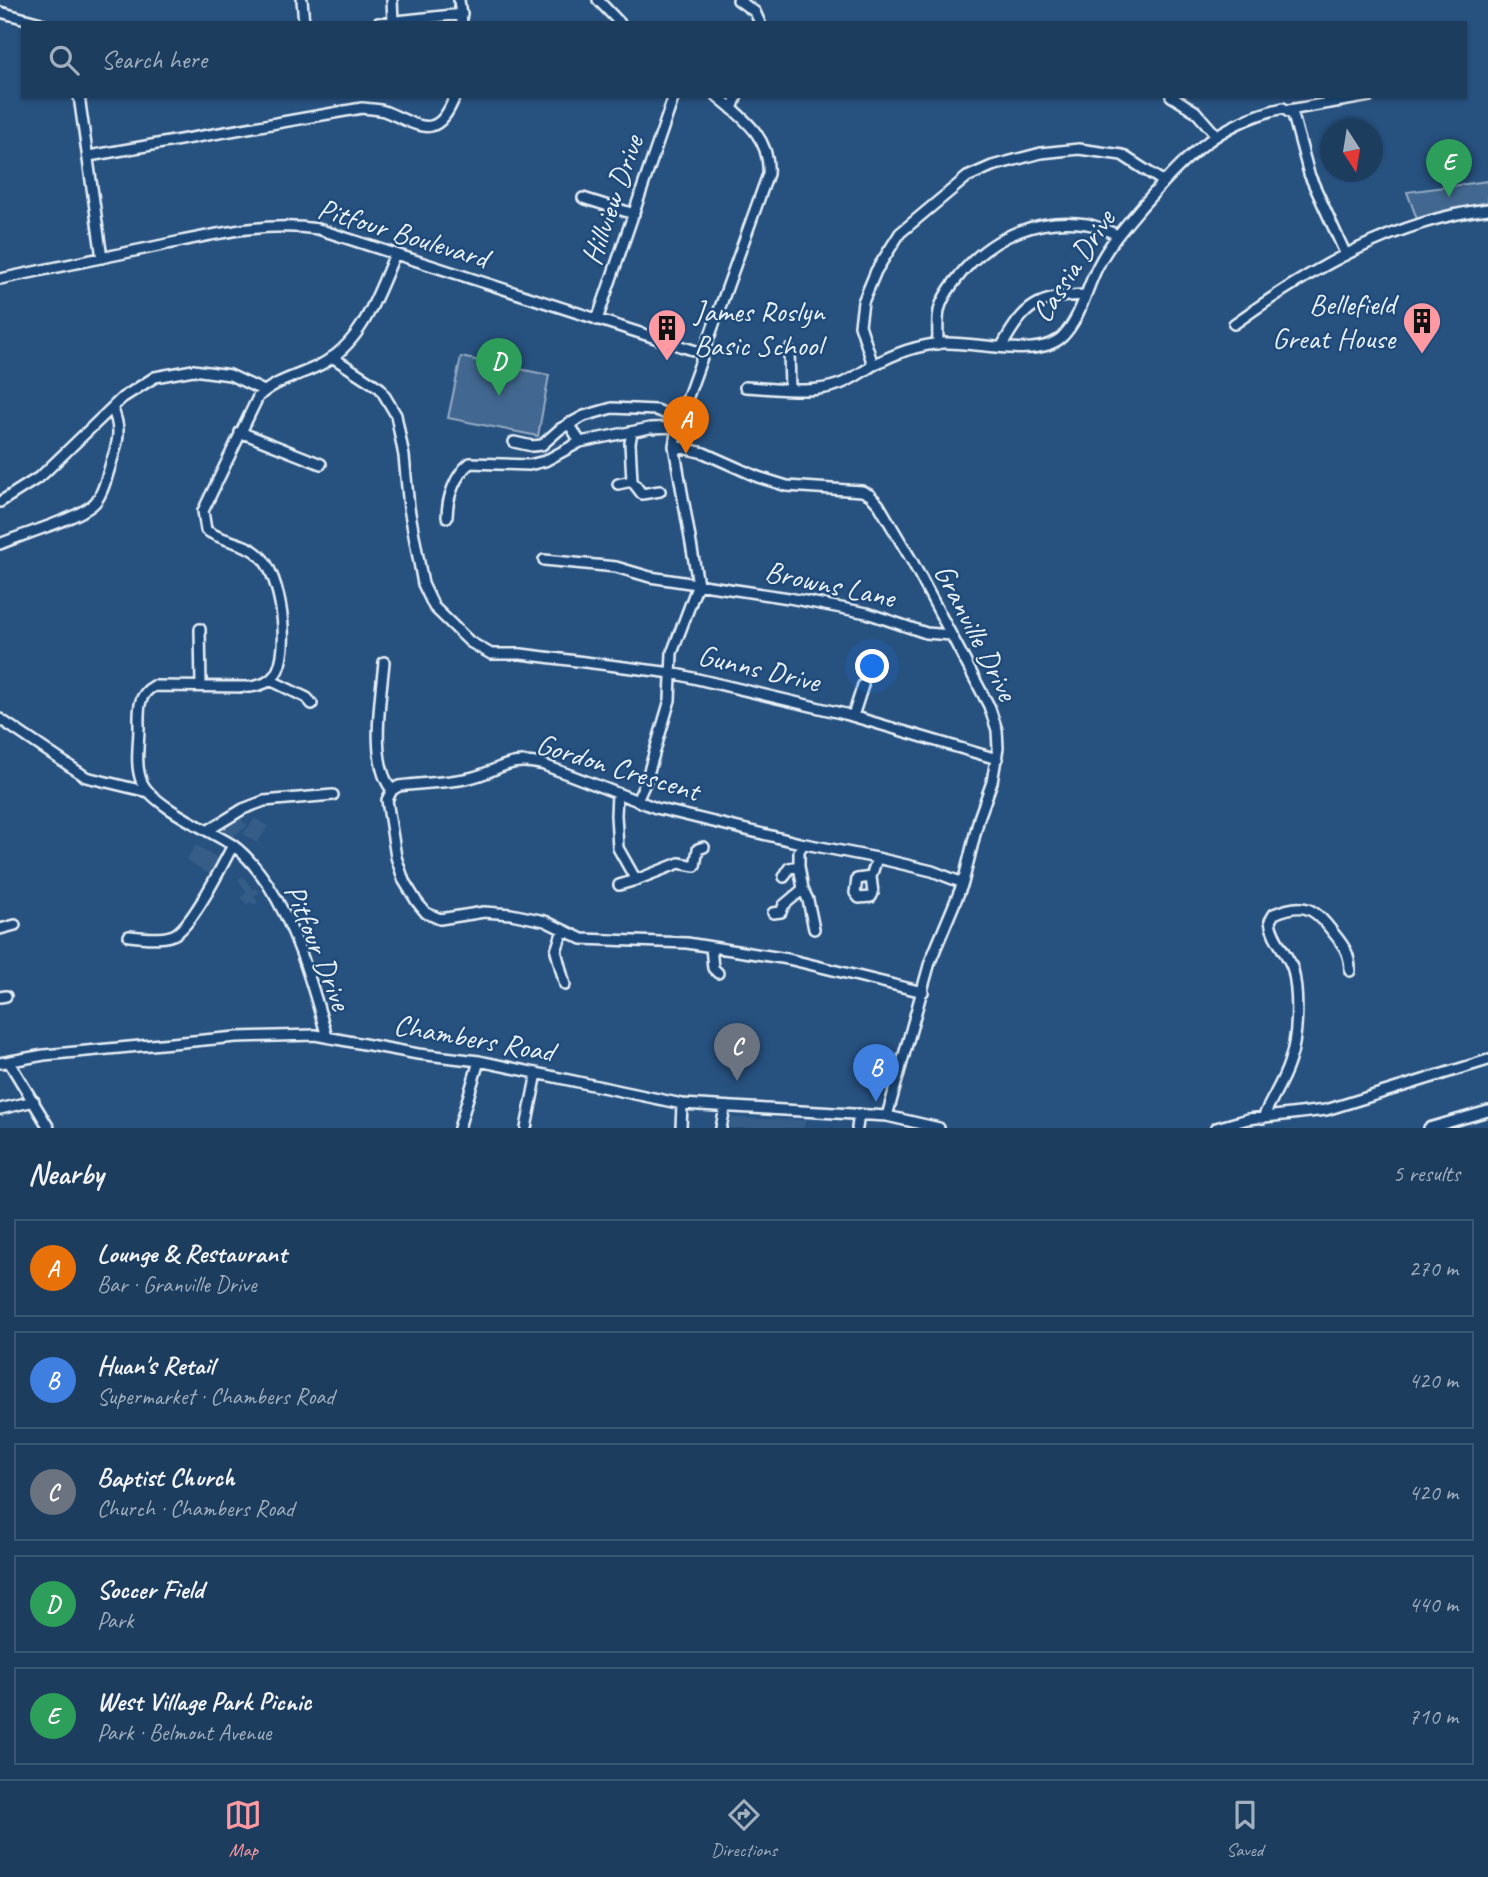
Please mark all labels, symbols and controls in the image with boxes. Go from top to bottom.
search box [21,21,1467,98]
icon: search [45,41,83,79]
text: Search here [101,43,207,76]
north arrow [1320,119,1383,182]
street label: Hillview Drive [572,128,653,270]
pin: E [1426,139,1472,197]
street label: Pitfour Boulevard [313,189,497,278]
street label: Cassia Drive [1023,201,1125,329]
place label: Bellefield Great House [1272,285,1399,357]
place label: James Roslyn Basic School [692,292,827,364]
building icon: Bellefield Great House [1401,300,1443,355]
building icon: James Roslyn Basic School [646,307,688,362]
pin: D [476,338,522,396]
pin: A [663,396,709,454]
street label: Browns Lane [762,552,900,617]
street label: Granville Drive [925,557,1028,709]
street label: Gunns Drive [694,636,826,701]
your location [855,649,889,683]
street label: Gordon Crescent [532,724,707,811]
street label: Pitfour Drive [276,879,361,1017]
street label: Chambers Road [391,1005,561,1072]
pin: C [714,1023,760,1081]
pin: B [853,1044,899,1102]
text: Nearby [28,1155,104,1193]
text: 5 results [1393,1159,1460,1188]
text: Lounge & Restaurant [97,1237,287,1270]
text: A [47,1254,59,1283]
text: 270 m [1409,1254,1458,1283]
text: Bar · Granville Drive [97,1270,256,1299]
text: Huan's Retail [97,1349,214,1382]
text: B [47,1366,59,1395]
text: 420 m [1409,1366,1458,1395]
text: Supermarket · Chambers Road [97,1382,334,1411]
text: Baptist Church [97,1461,235,1494]
text: C [48,1478,58,1507]
text: 420 m [1409,1478,1458,1507]
text: Church · Chambers Road [97,1494,294,1523]
text: Soccer Field [97,1573,203,1606]
text: D [46,1590,60,1619]
text: 440 m [1409,1590,1458,1619]
text: Park [97,1606,133,1635]
text: West Village Park Picnic [97,1685,311,1718]
text: E [47,1702,59,1731]
text: 710 m [1409,1702,1458,1731]
text: Park · Belmont Avenue [97,1718,271,1747]
tab: Map [224,1796,262,1862]
tab: Directions [711,1796,777,1862]
tab: Saved [1226,1796,1264,1862]

